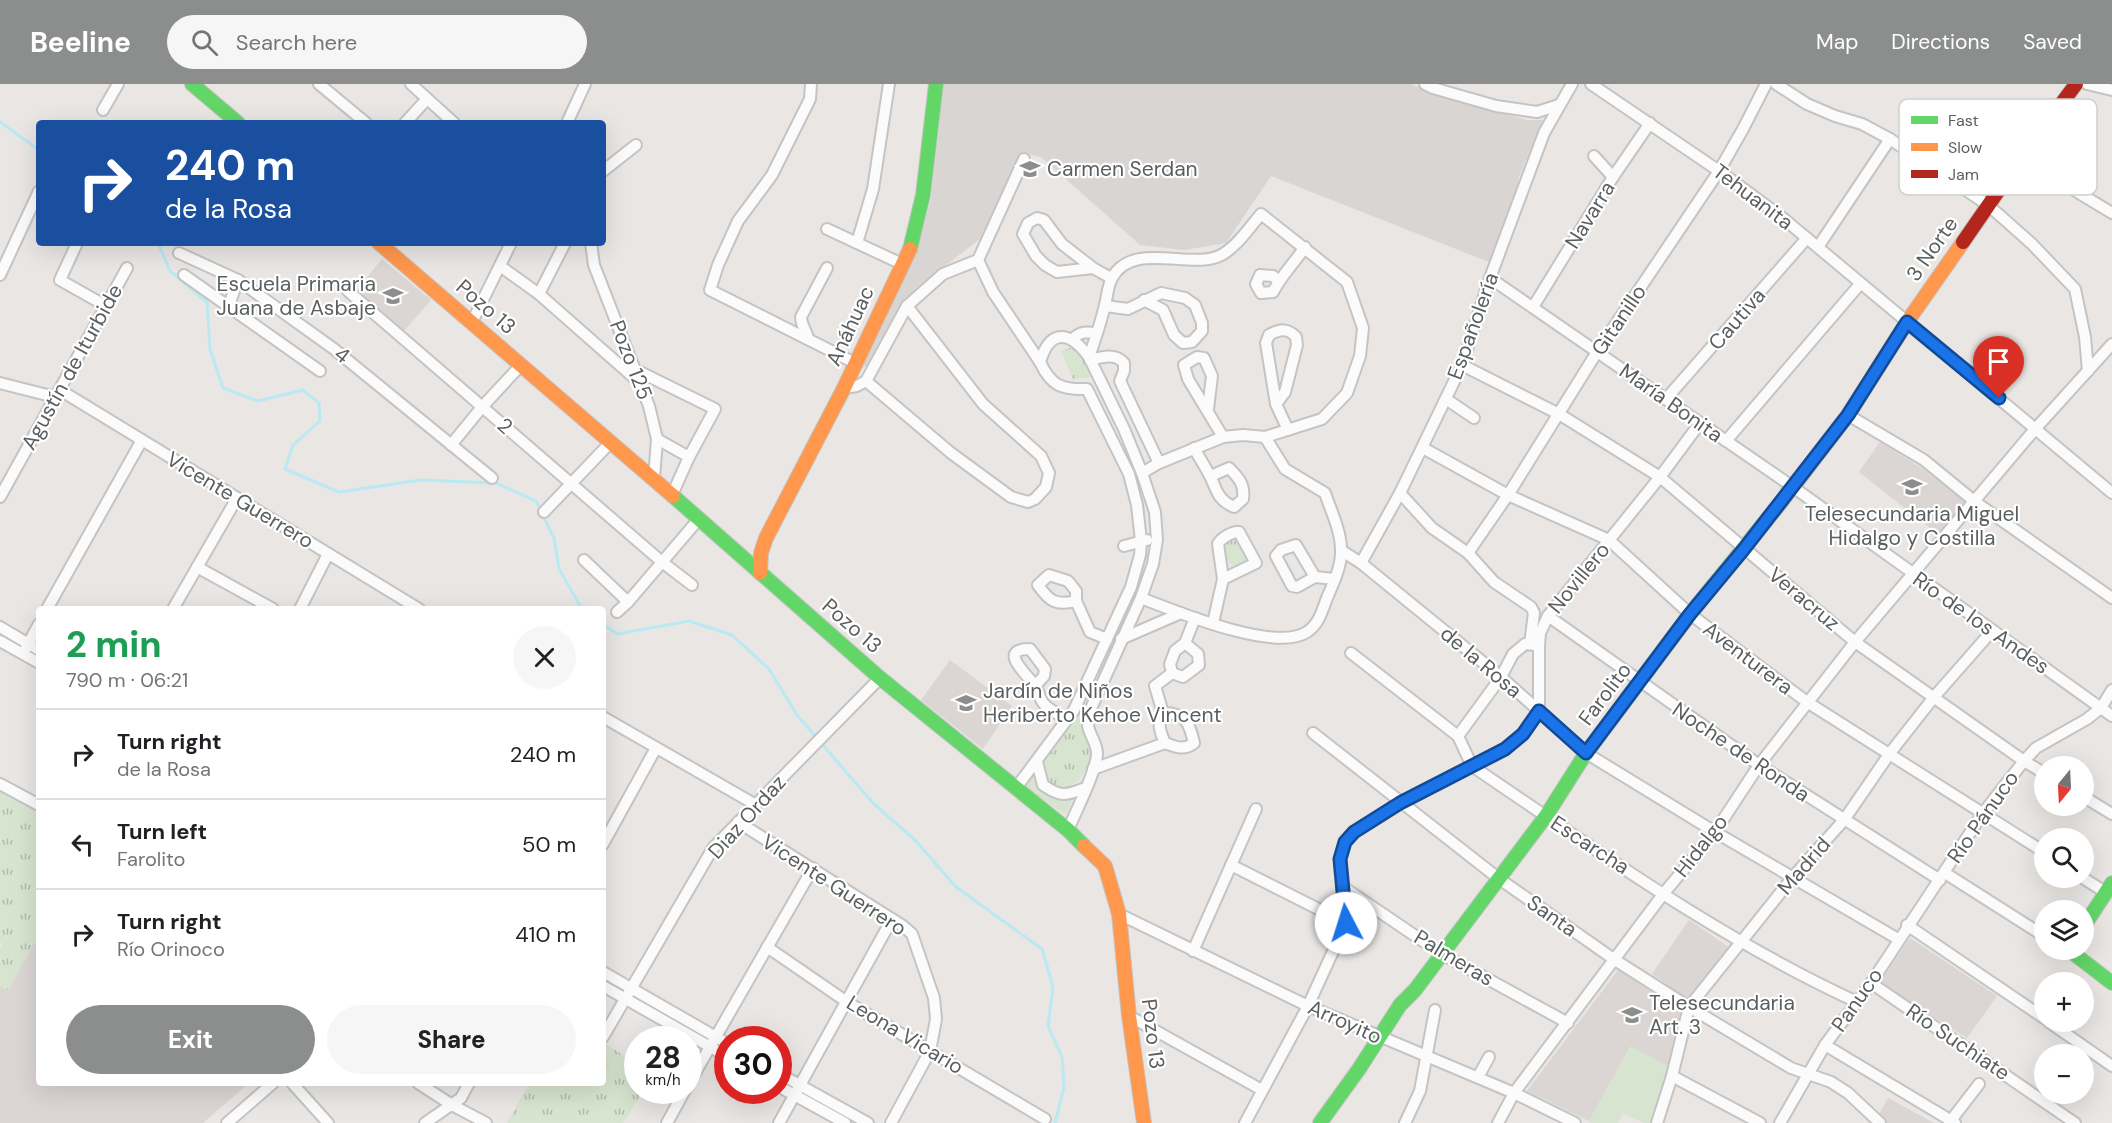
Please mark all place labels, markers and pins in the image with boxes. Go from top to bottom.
place label: Carmen Serdan [1047,155,1198,183]
school or university icon: Carmen Serdan [1018,157,1042,181]
place label: Escuela Primaria Juana de Asbaje [216,270,376,322]
school or university icon: Escuela Primaria Juana de Asbaje [381,284,405,308]
pin [1973,336,2024,398]
school or university icon: Telesecundaria Miguel Hidalgo y Costilla [1900,475,1924,499]
place label: Telesecundaria Miguel Hidalgo y Costilla [1805,500,2019,552]
place label: Jardín de Niños Heriberto Kehoe Vincent [983,677,1222,729]
school or university icon: Jardín de Niños Heriberto Kehoe Vincent [954,691,978,715]
place label: Telesecundaria Art. 3 [1649,989,1795,1041]
school or university icon: Telesecundaria Art. 3 [1620,1003,1644,1027]

